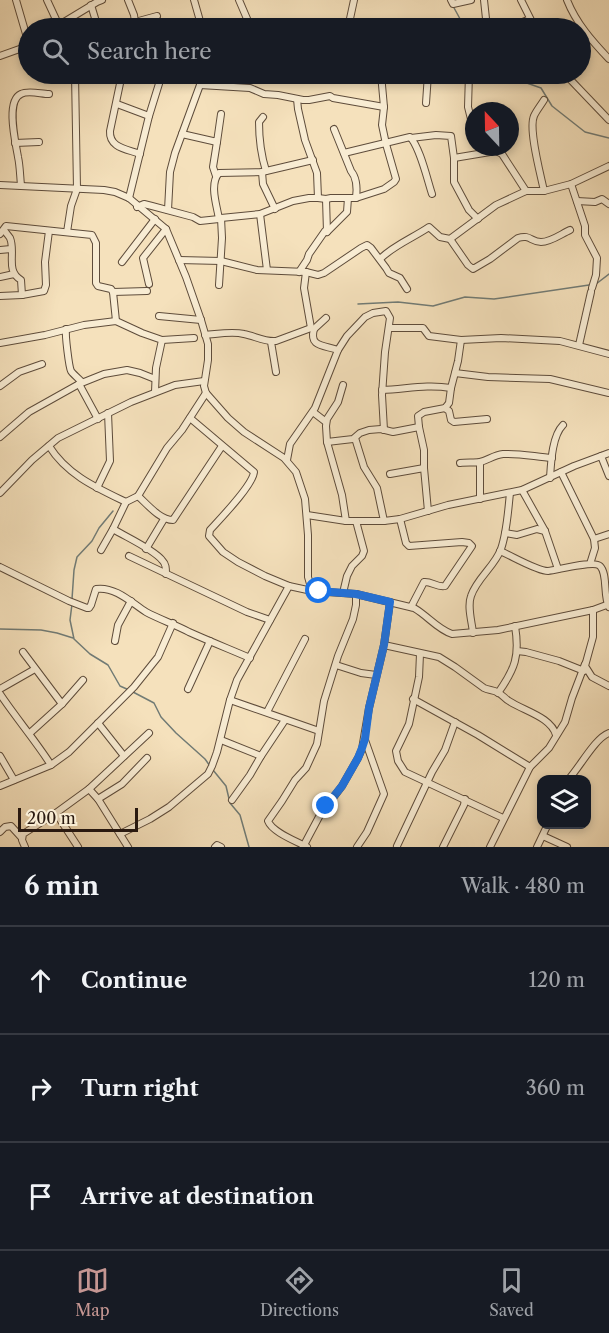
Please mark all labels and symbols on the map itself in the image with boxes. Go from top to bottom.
north arrow [465,102,519,156]
route start [305,577,331,603]
route end [312,792,338,818]
scale bar [18,805,138,832]

